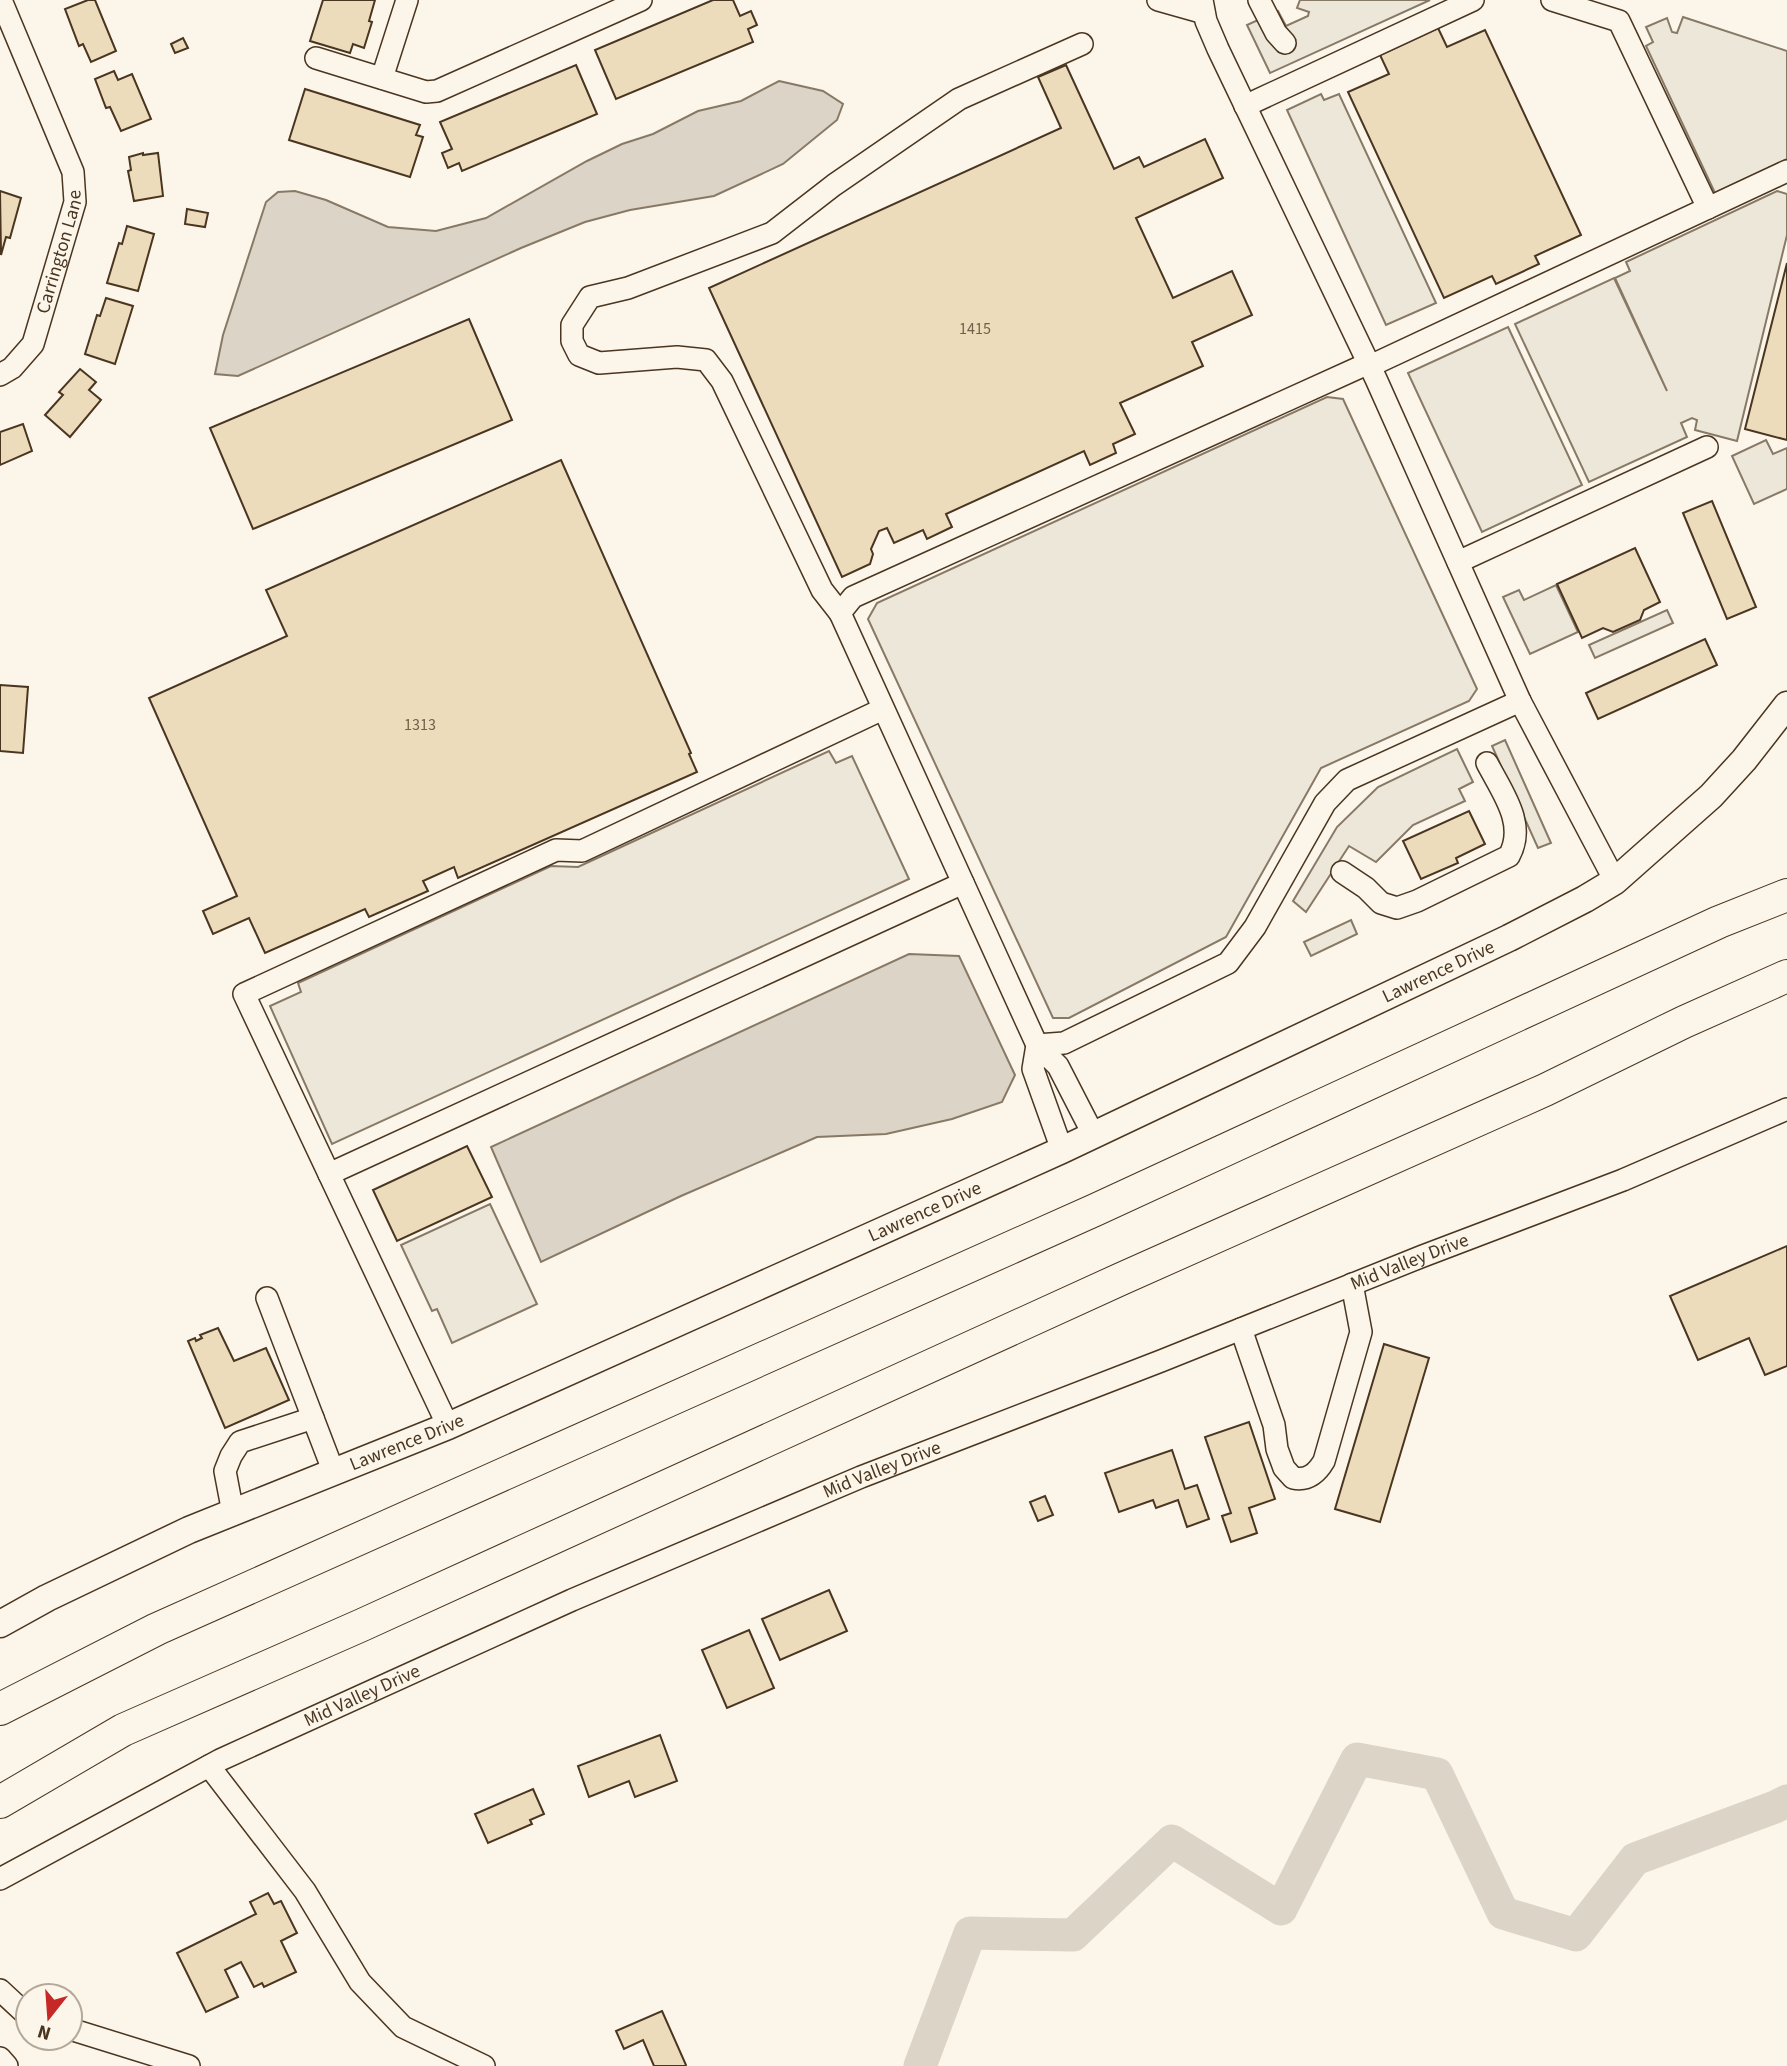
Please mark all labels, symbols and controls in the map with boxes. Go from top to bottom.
street label: Carrington Lane [29,189,89,317]
house number: 1415 [959,318,991,340]
house number: 1313 [404,714,436,736]
street label: Lawrence Drive [1378,933,1499,1010]
street label: Lawrence Drive [864,1174,986,1249]
street label: Mid Valley Drive [1346,1226,1472,1297]
street label: Lawrence Drive [346,1407,469,1478]
street label: Mid Valley Drive [819,1434,945,1505]
street label: Mid Valley Drive [299,1657,424,1734]
north arrow [14,1982,84,2052]
text: N [34,2017,54,2047]

